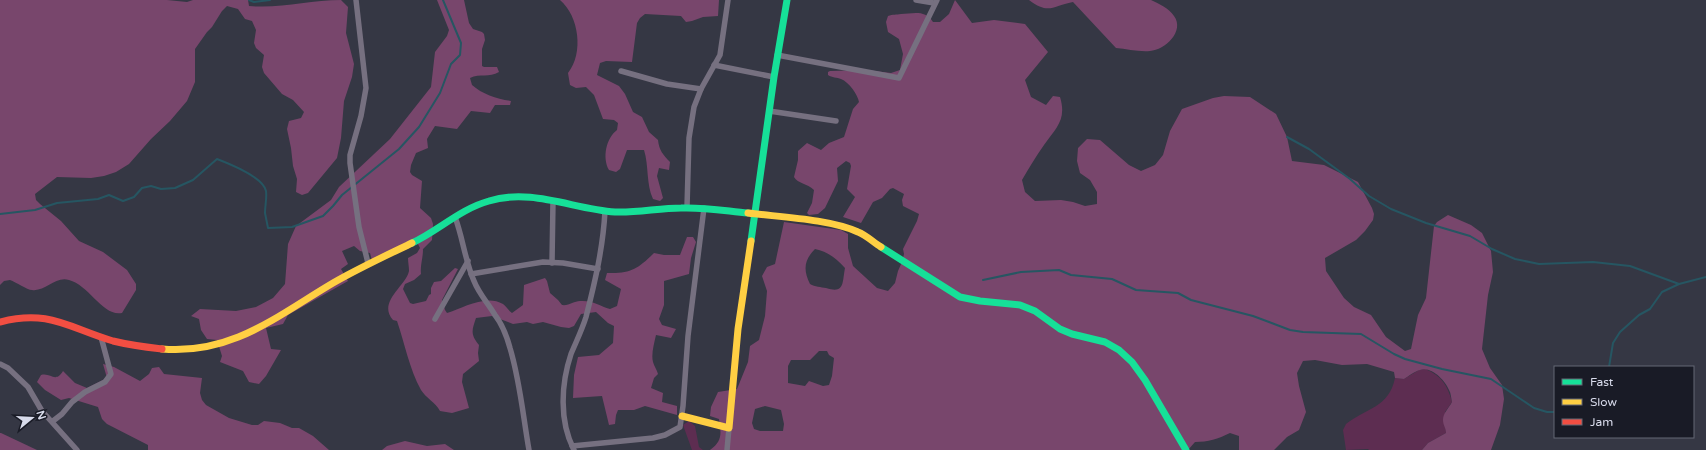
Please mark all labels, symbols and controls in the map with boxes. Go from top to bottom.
legend [1554,366,1694,438]
text: Fast [1590,375,1614,389]
text: Slow [1590,395,1617,409]
north arrow [12,398,52,438]
text: N [33,409,49,421]
text: Jam [1590,415,1613,429]

